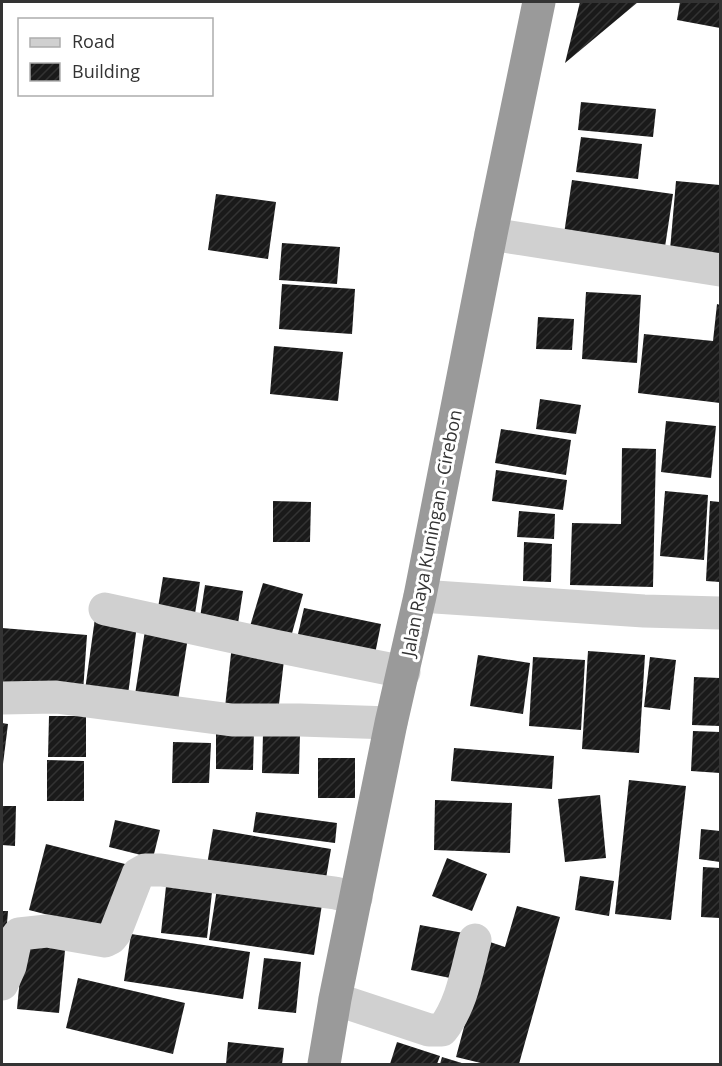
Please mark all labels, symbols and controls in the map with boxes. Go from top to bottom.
legend [18,18,213,96]
text: Road [72,29,115,53]
text: Building [72,59,140,83]
street label: Jalan Raya Kuningan - Cirebon [395,407,467,660]

